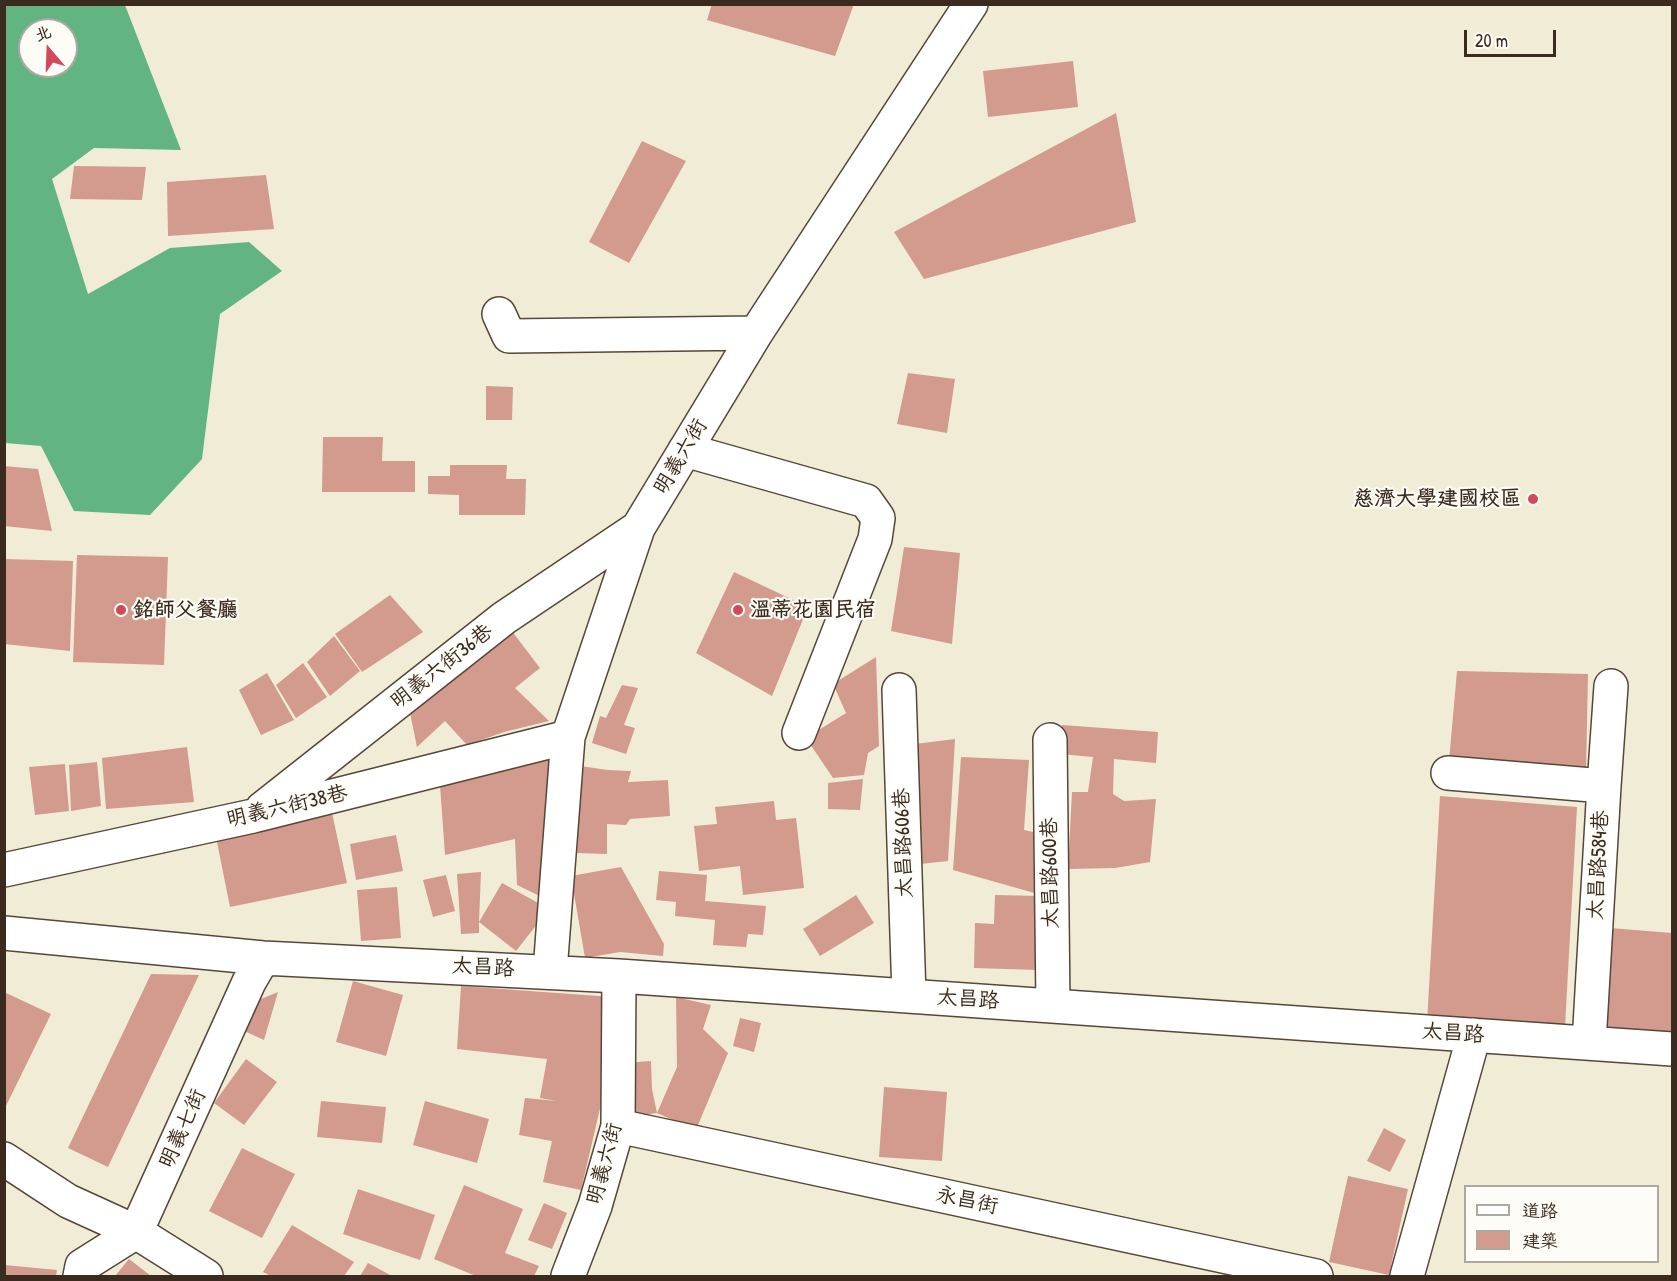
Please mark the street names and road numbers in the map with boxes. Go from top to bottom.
street label: 明義六街 [649,415,713,499]
street label: 明義六街36巷 [386,619,498,715]
street label: 明義六街38巷 [224,781,350,833]
street label: 太昌路606巷 [889,788,919,898]
street label: 太昌路584巷 [1584,809,1614,921]
street label: 太昌路600巷 [1037,817,1065,929]
street label: 太昌路 [451,954,515,982]
street label: 太昌路 [936,985,1000,1015]
street label: 太昌路 [1421,1019,1485,1049]
street label: 明義七街 [154,1086,212,1172]
street label: 明義六街 [582,1120,628,1208]
street label: 永昌街 [934,1182,1000,1220]

